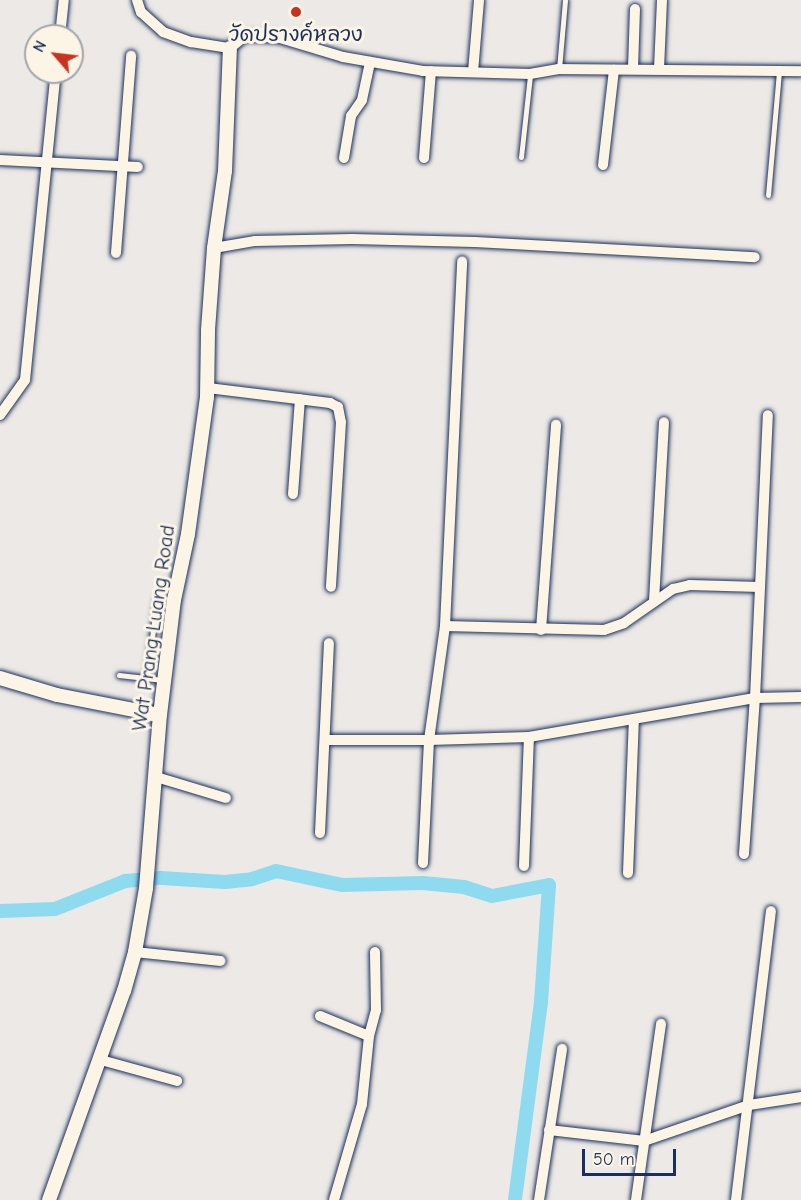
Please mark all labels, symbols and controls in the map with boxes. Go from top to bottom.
marker: วัดปรางค์หลวง [289,5,303,19]
place label: วัดปรางค์หลวง [229,21,363,47]
north arrow [24,24,84,84]
text: N [29,38,50,55]
street label: Wat Prang Luang Road [126,523,180,733]
scale bar [585,1137,680,1175]
text: 50 m [593,1149,635,1170]

